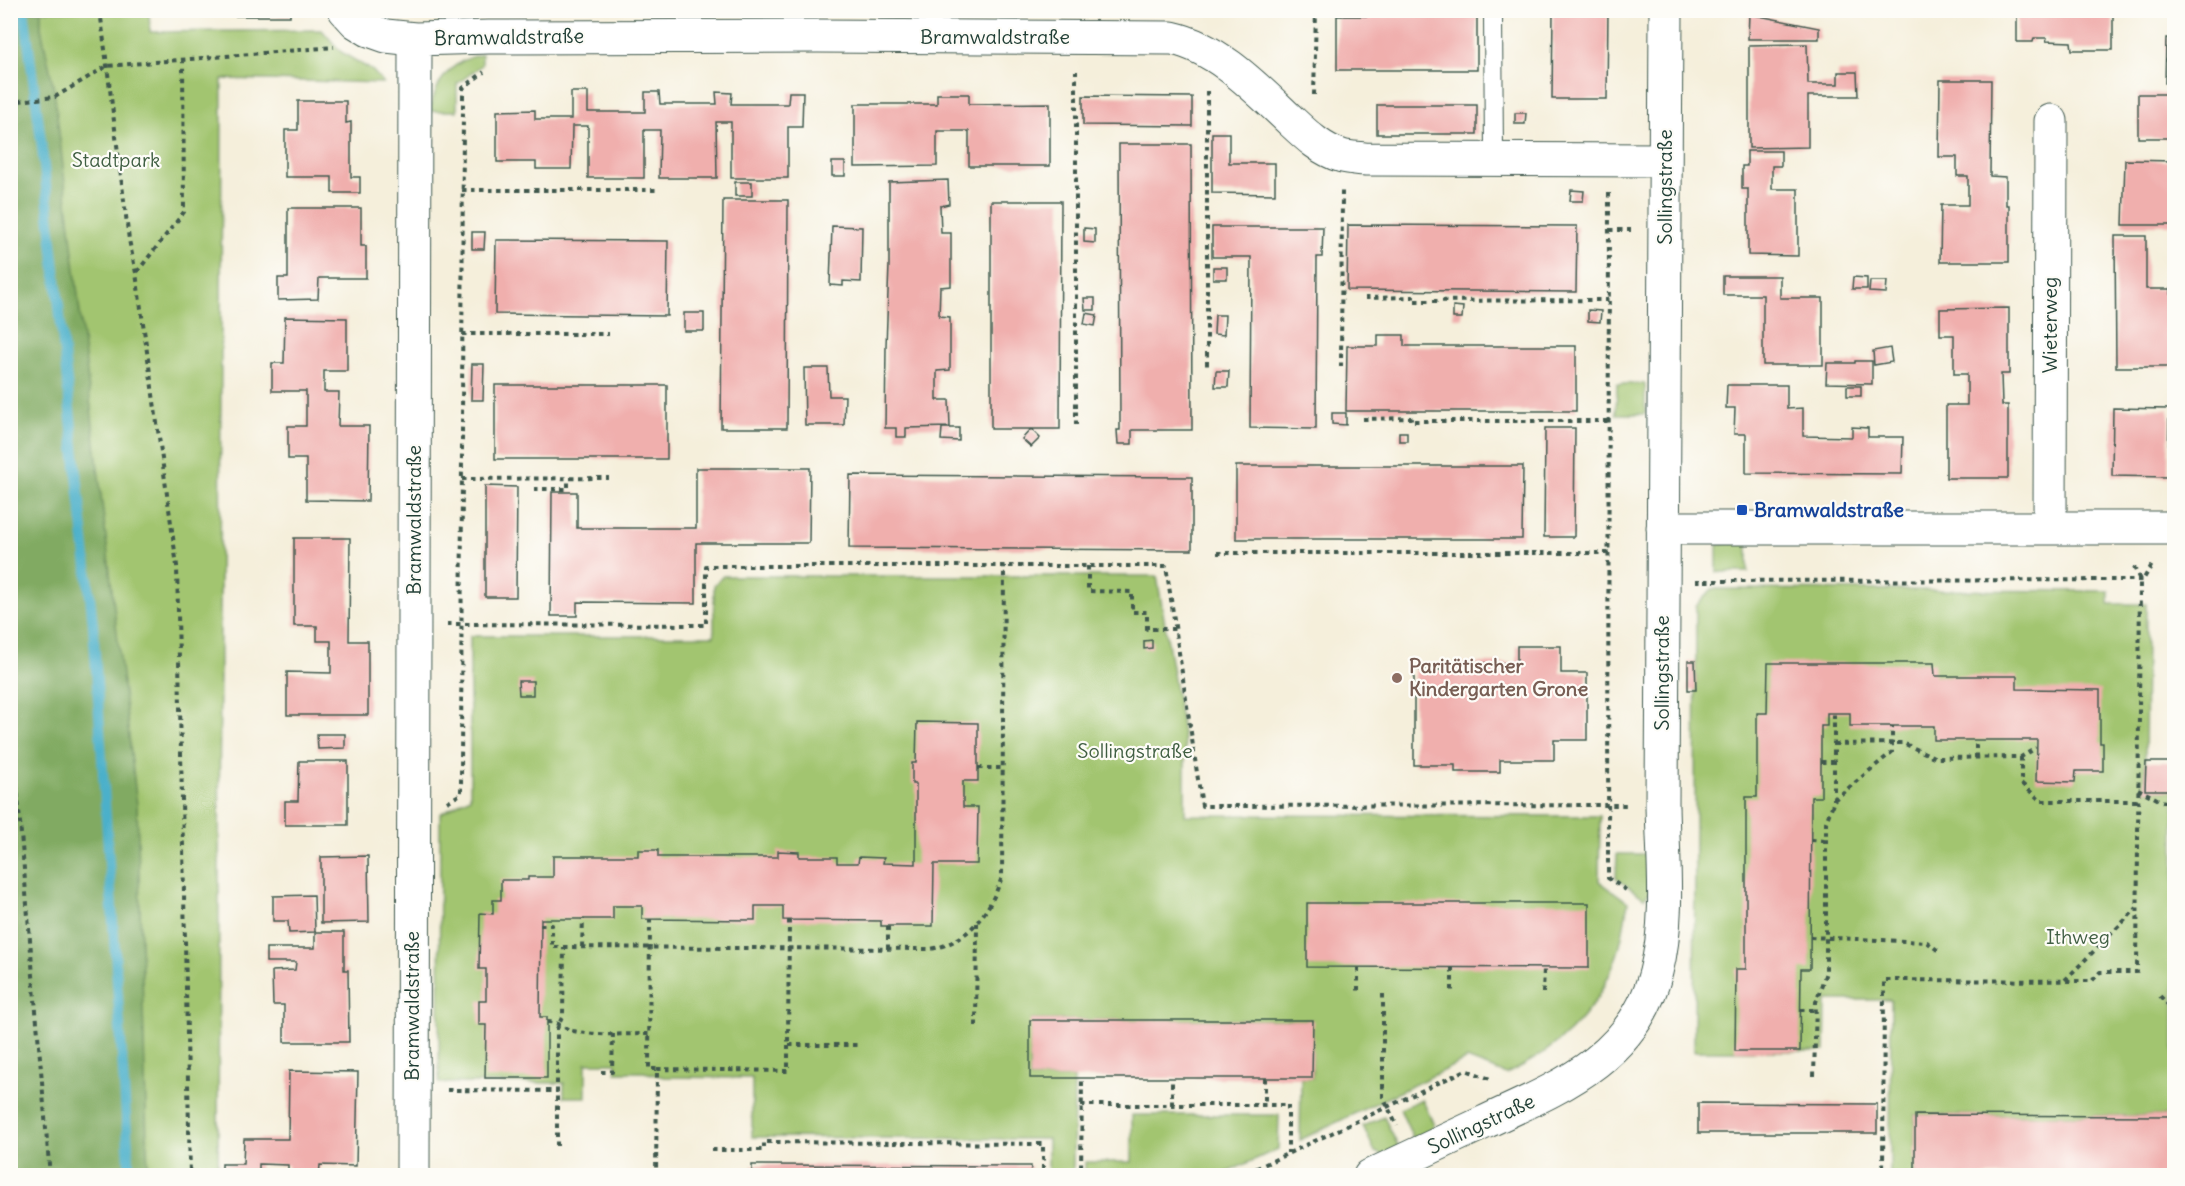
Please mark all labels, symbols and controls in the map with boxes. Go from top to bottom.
street label: Bramwaldstraße [434,23,584,50]
street label: Bramwaldstraße [920,24,1070,49]
street label: Sollingstraße [1652,129,1677,245]
park label: Stadtpark [72,147,160,172]
street label: Wieterweg [2037,277,2062,373]
street label: Bramwaldstraße [401,445,426,595]
place label: Bramwaldstraße [1754,497,1904,522]
marker: Bramwaldstraße [1735,503,1749,517]
street label: Sollingstraße [1649,615,1674,731]
place label: Paritätischer Kindergarten Grone [1409,653,1588,701]
marker: Paritätischer Kindergarten Grone [1390,671,1404,685]
park label: Sollingstraße [1077,738,1193,763]
park label: Ithweg [2046,924,2110,949]
street label: Bramwaldstraße [399,931,424,1081]
street label: Sollingstraße [1423,1088,1538,1159]

